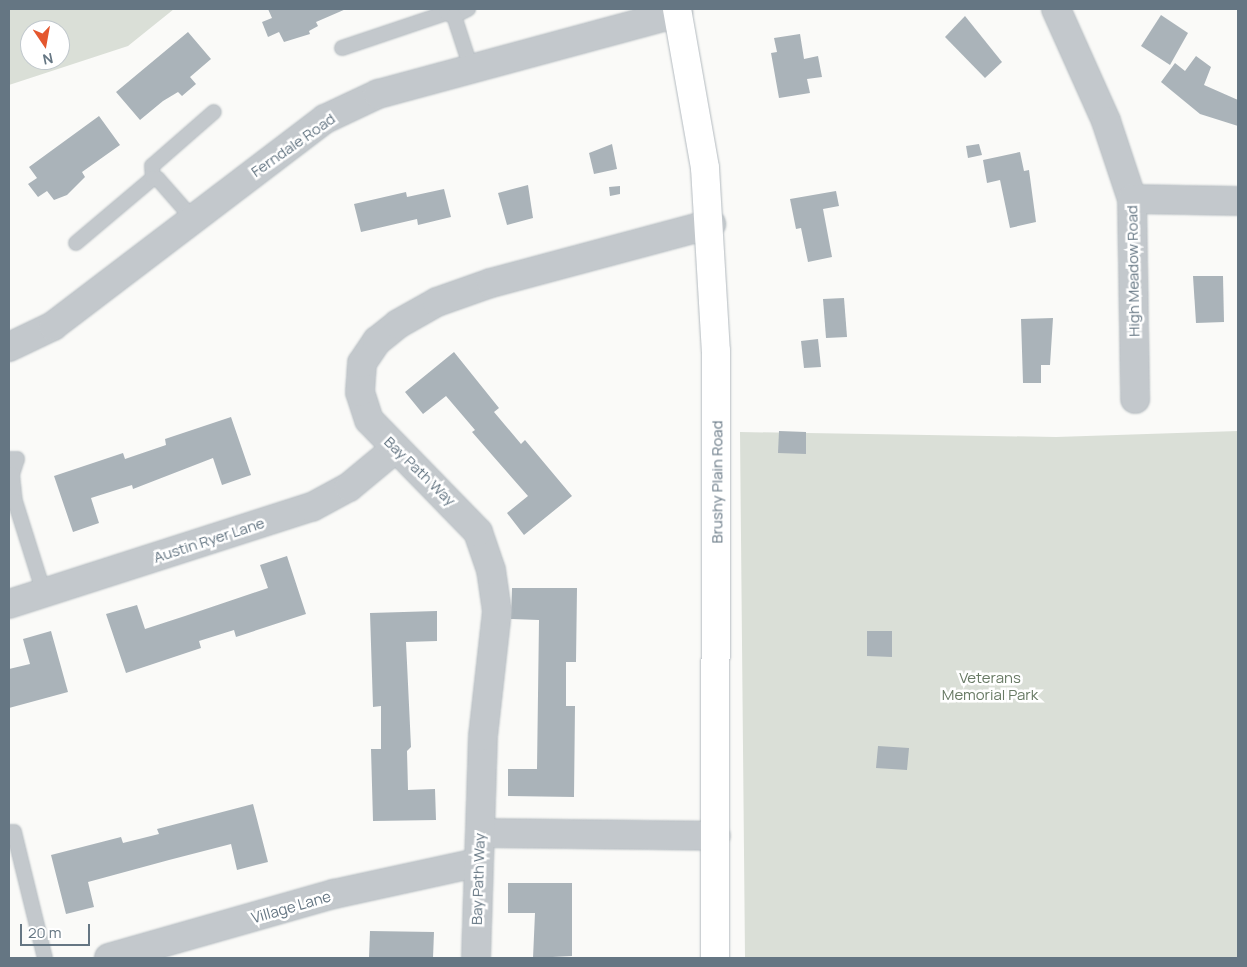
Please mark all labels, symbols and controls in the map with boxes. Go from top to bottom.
north arrow [20,20,70,70]
text: N [41,49,55,70]
street label: Ferndale Road [248,109,338,181]
street label: High Meadow Road [1123,205,1143,337]
street label: Brushy Plain Road [708,420,726,544]
street label: Bay Path Way [381,433,459,509]
street label: Austin Ryer Lane [151,514,267,566]
park label: Veterans Memorial Park [942,668,1038,703]
street label: Bay Path Way [467,833,489,925]
street label: Village Lane [249,887,333,927]
scale bar [22,914,92,946]
text: 20 m [28,922,61,943]

